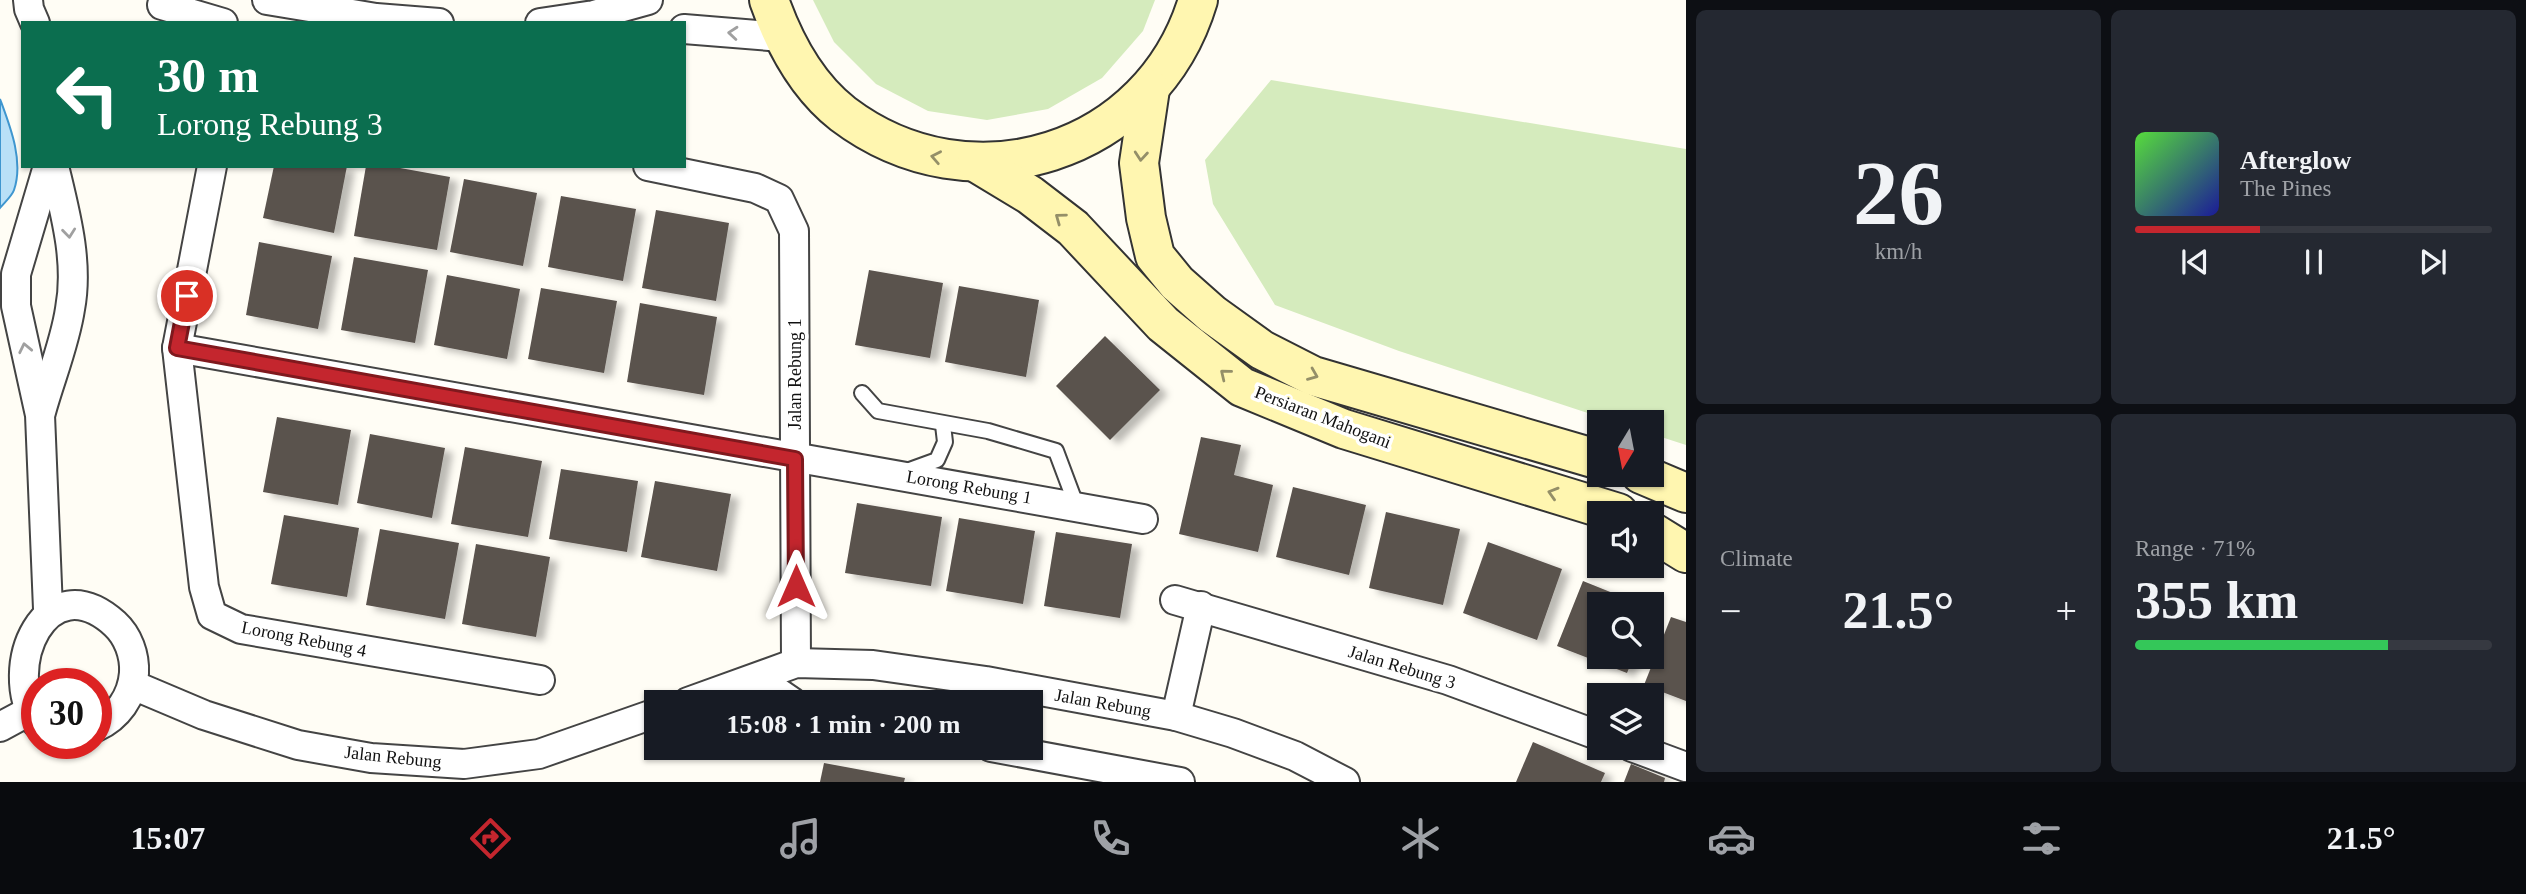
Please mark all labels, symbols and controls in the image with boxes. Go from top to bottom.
one-way arrow [728,26,739,41]
text: 30 m [157,48,259,103]
icon: left [42,49,133,140]
text: Lorong Rebung 3 [157,106,383,142]
text: 26 [1853,143,1944,244]
text: Afterglow [2240,146,2351,175]
one-way arrow [930,150,942,165]
one-way arrow [1134,151,1149,162]
text: The Pines [2240,176,2331,201]
one-way arrow [1055,214,1068,226]
one-way arrow [61,228,76,239]
text: km/h [1875,239,1922,264]
icon: previous [2176,243,2214,281]
icon: pause [2295,243,2333,281]
icon: next [2414,243,2452,281]
pin [157,266,217,326]
icon: arrive [168,277,206,315]
street label: Jalan Rebung 1 [785,319,805,429]
one-way arrow [19,342,34,354]
one-way arrow [1305,367,1318,381]
one-way arrow [1221,369,1233,382]
street label: Persiaran Mahogani [1252,382,1394,452]
north arrow [1587,410,1664,486]
map controls [1587,410,1664,760]
street label: Lorong Rebung 1 [905,466,1033,508]
one-way arrow [1547,486,1559,501]
button: sound [1587,501,1664,578]
text: Range · 71% [2135,536,2255,561]
text: Climate [1720,546,1793,571]
position arrow [759,549,833,623]
text: 355 km [2135,572,2298,629]
text: 21.5° [1843,582,1954,639]
text: − [1720,590,1741,632]
text: + [2056,590,2077,632]
button: search [1587,592,1664,669]
street label: Lorong Rebung 4 [240,617,368,661]
street label: Jalan Rebung 3 [1346,641,1458,693]
speed limit sign: 30 [21,668,112,759]
button: layers [1587,683,1664,760]
street label: Jalan Rebung [1053,685,1153,721]
text: 15:08 · 1 min · 200 m [727,710,961,739]
street label: Jalan Rebung [343,742,443,772]
icon: directions [466,814,515,863]
icon: music [776,814,825,863]
icon: phone [1086,814,1135,863]
icon: climate [1396,814,1445,863]
icon: car [1707,814,1756,863]
icon: filters [2017,814,2066,863]
text: 15:07 [131,820,205,856]
text: 21.5° [2327,820,2395,856]

